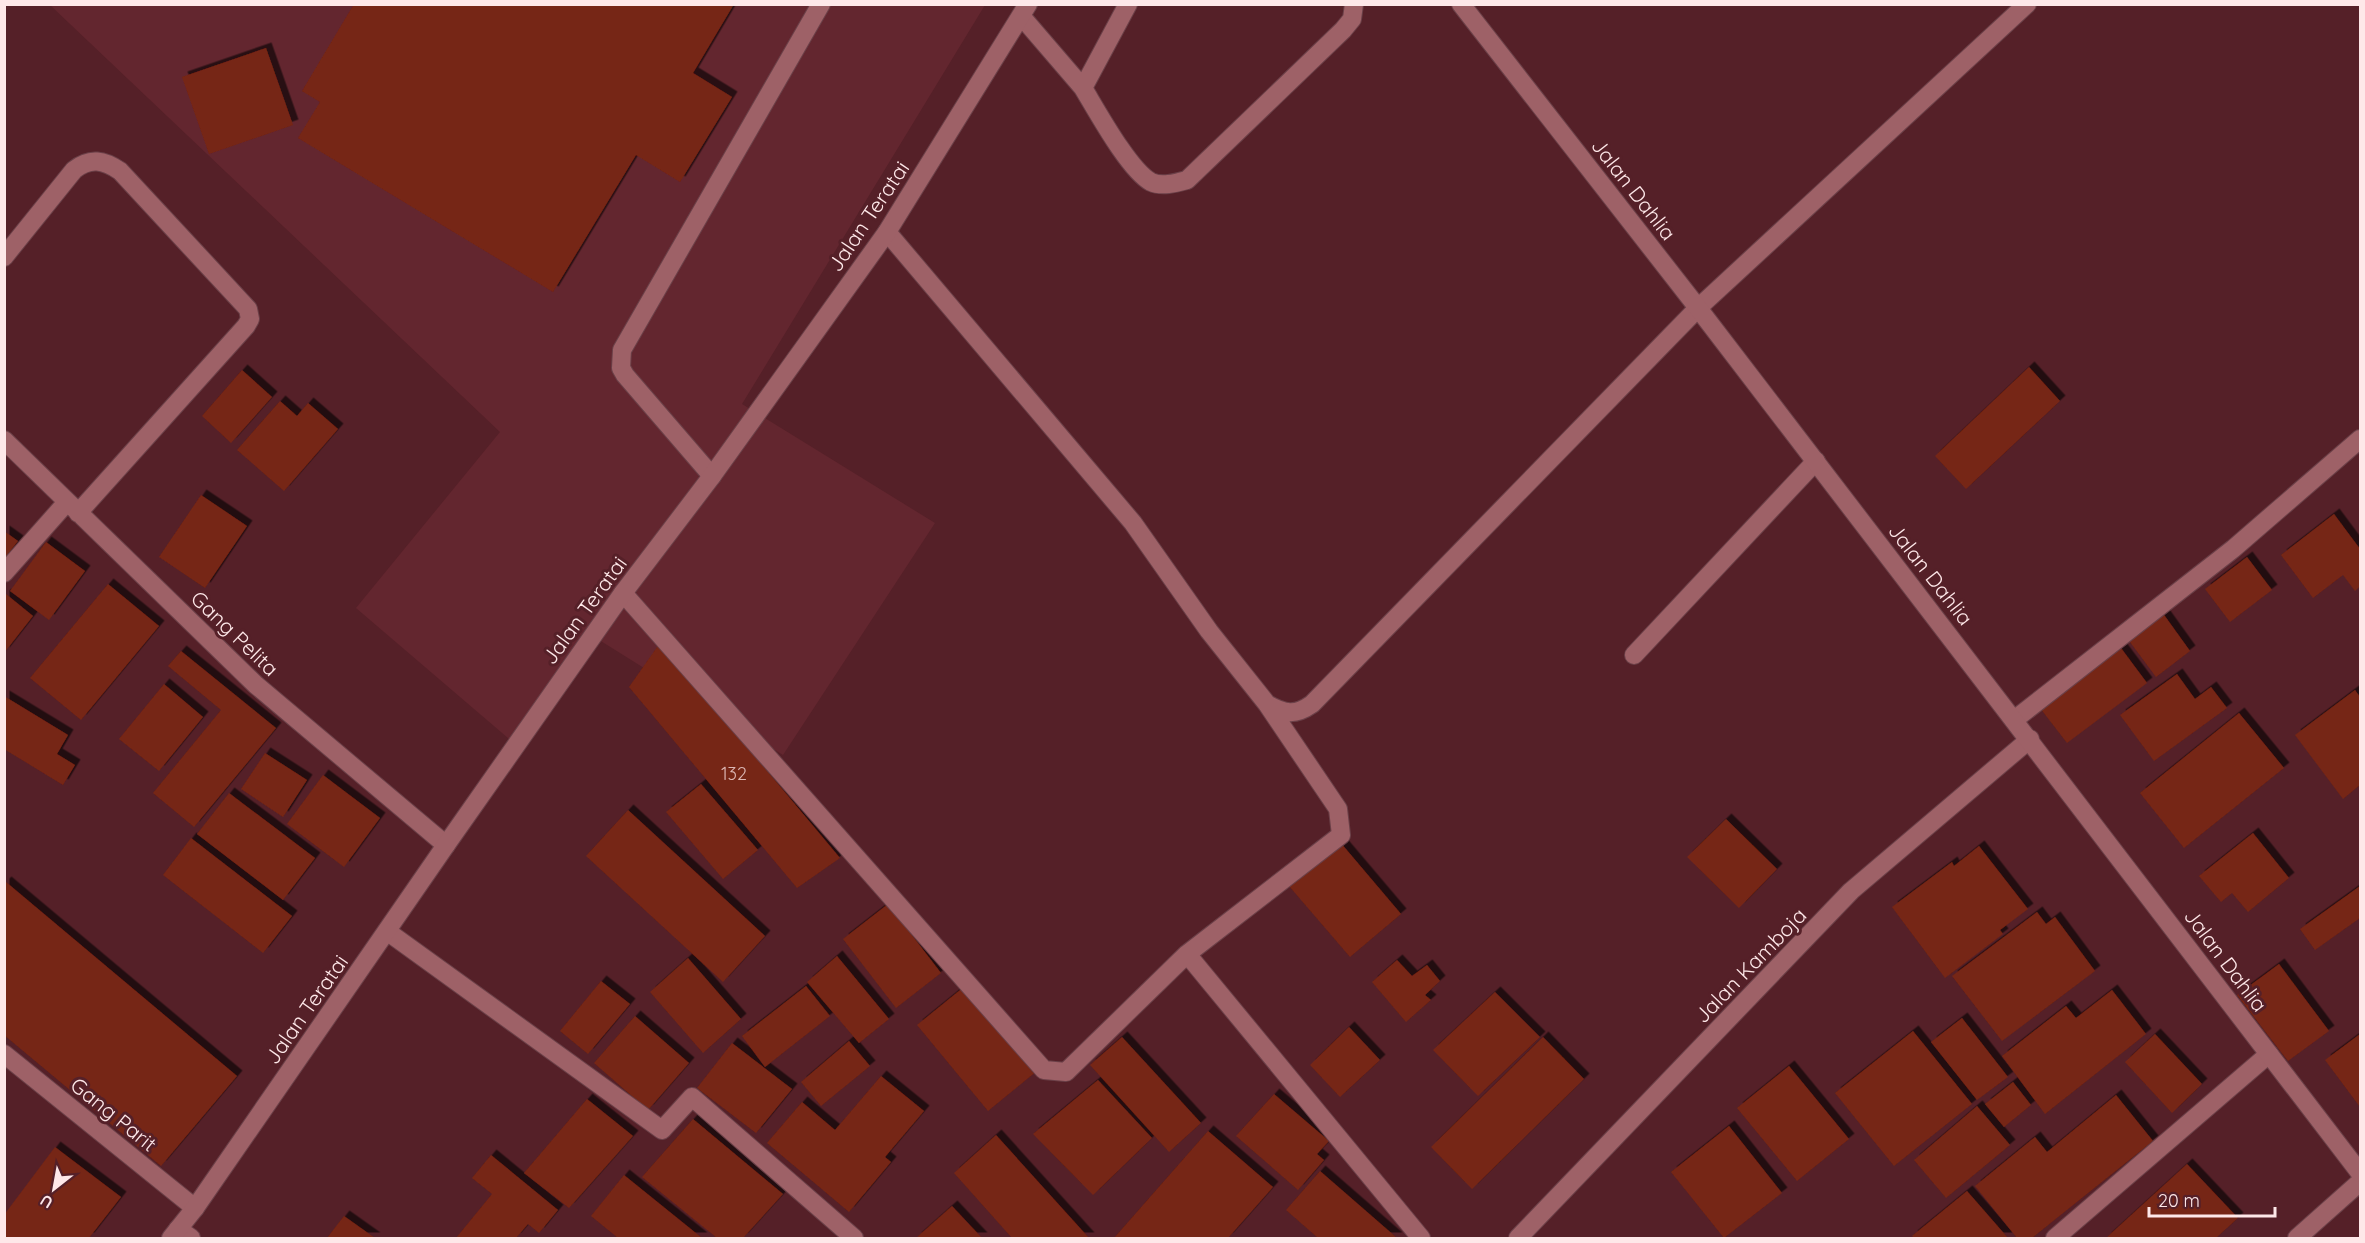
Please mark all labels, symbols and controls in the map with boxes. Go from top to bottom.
street label: Jalan Dahlia [1586,133,1682,245]
street label: Jalan Teratai [822,156,914,276]
street label: Jalan Dahlia [1883,518,1979,630]
street label: Jalan Teratai [536,551,632,669]
street label: Gang Pelita [186,585,284,681]
house number: 132 [721,762,747,785]
street label: Jalan Kamboja [1689,902,1811,1028]
street label: Jalan Dahlia [2179,903,2273,1017]
street label: Jalan Teratai [259,949,353,1069]
street label: Gang Parit [66,1071,162,1157]
north arrow [24,1159,84,1219]
scale bar [2149,1180,2275,1218]
text: 20 m [2158,1189,2200,1212]
text: U [36,1190,56,1213]

